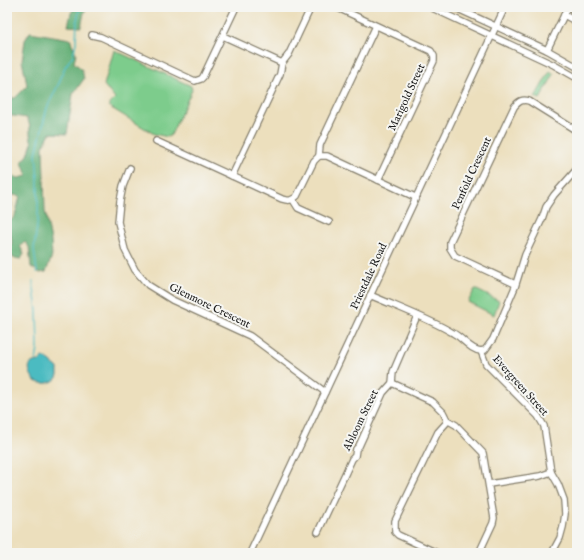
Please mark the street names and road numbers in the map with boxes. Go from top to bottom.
street label: Marigold Street [385,61,429,133]
street label: Penfold Crescent [449,135,495,212]
street label: Priestdale Road [347,241,390,312]
street label: Glenmore Crescent [167,280,253,332]
street label: Evergreen Street [489,352,551,419]
street label: Abloom Street [340,387,382,454]

